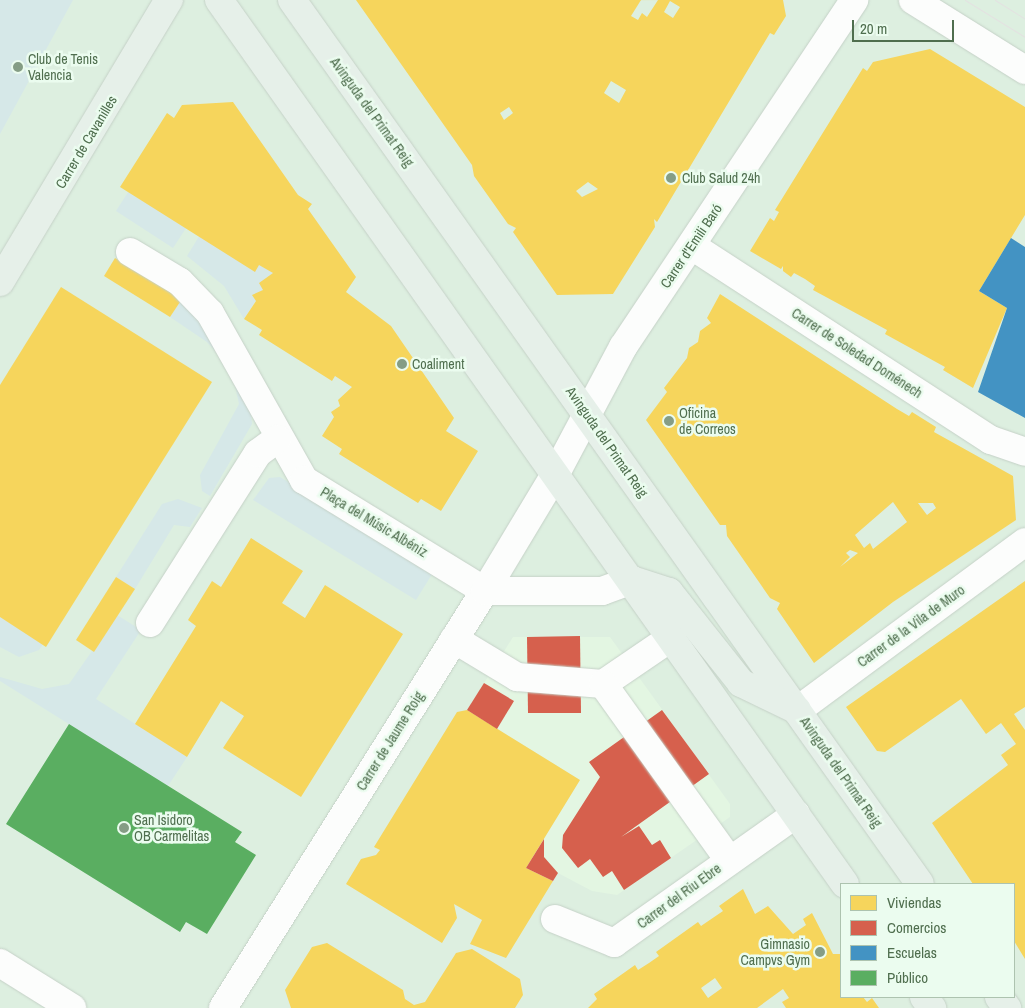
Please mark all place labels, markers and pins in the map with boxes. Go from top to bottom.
place label: Club de Tenis Valencia [28,51,98,84]
marker: Club de Tenis Valencia [12,61,24,73]
place label: Club Salud 24h [682,170,760,186]
marker: Club Salud 24h [664,171,678,185]
place label: Coaliment [412,356,464,372]
marker: Coaliment [396,358,408,370]
place label: Oficina de Correos [679,405,736,438]
marker: Oficina de Correos [663,415,675,427]
place label: San Isidoro OB Carmelitas [134,812,209,844]
marker: San Isidoro OB Carmelitas [118,822,130,834]
place label: Gimnasio Campvs Gym [740,936,810,969]
marker: Gimnasio Campvs Gym [814,946,826,958]

